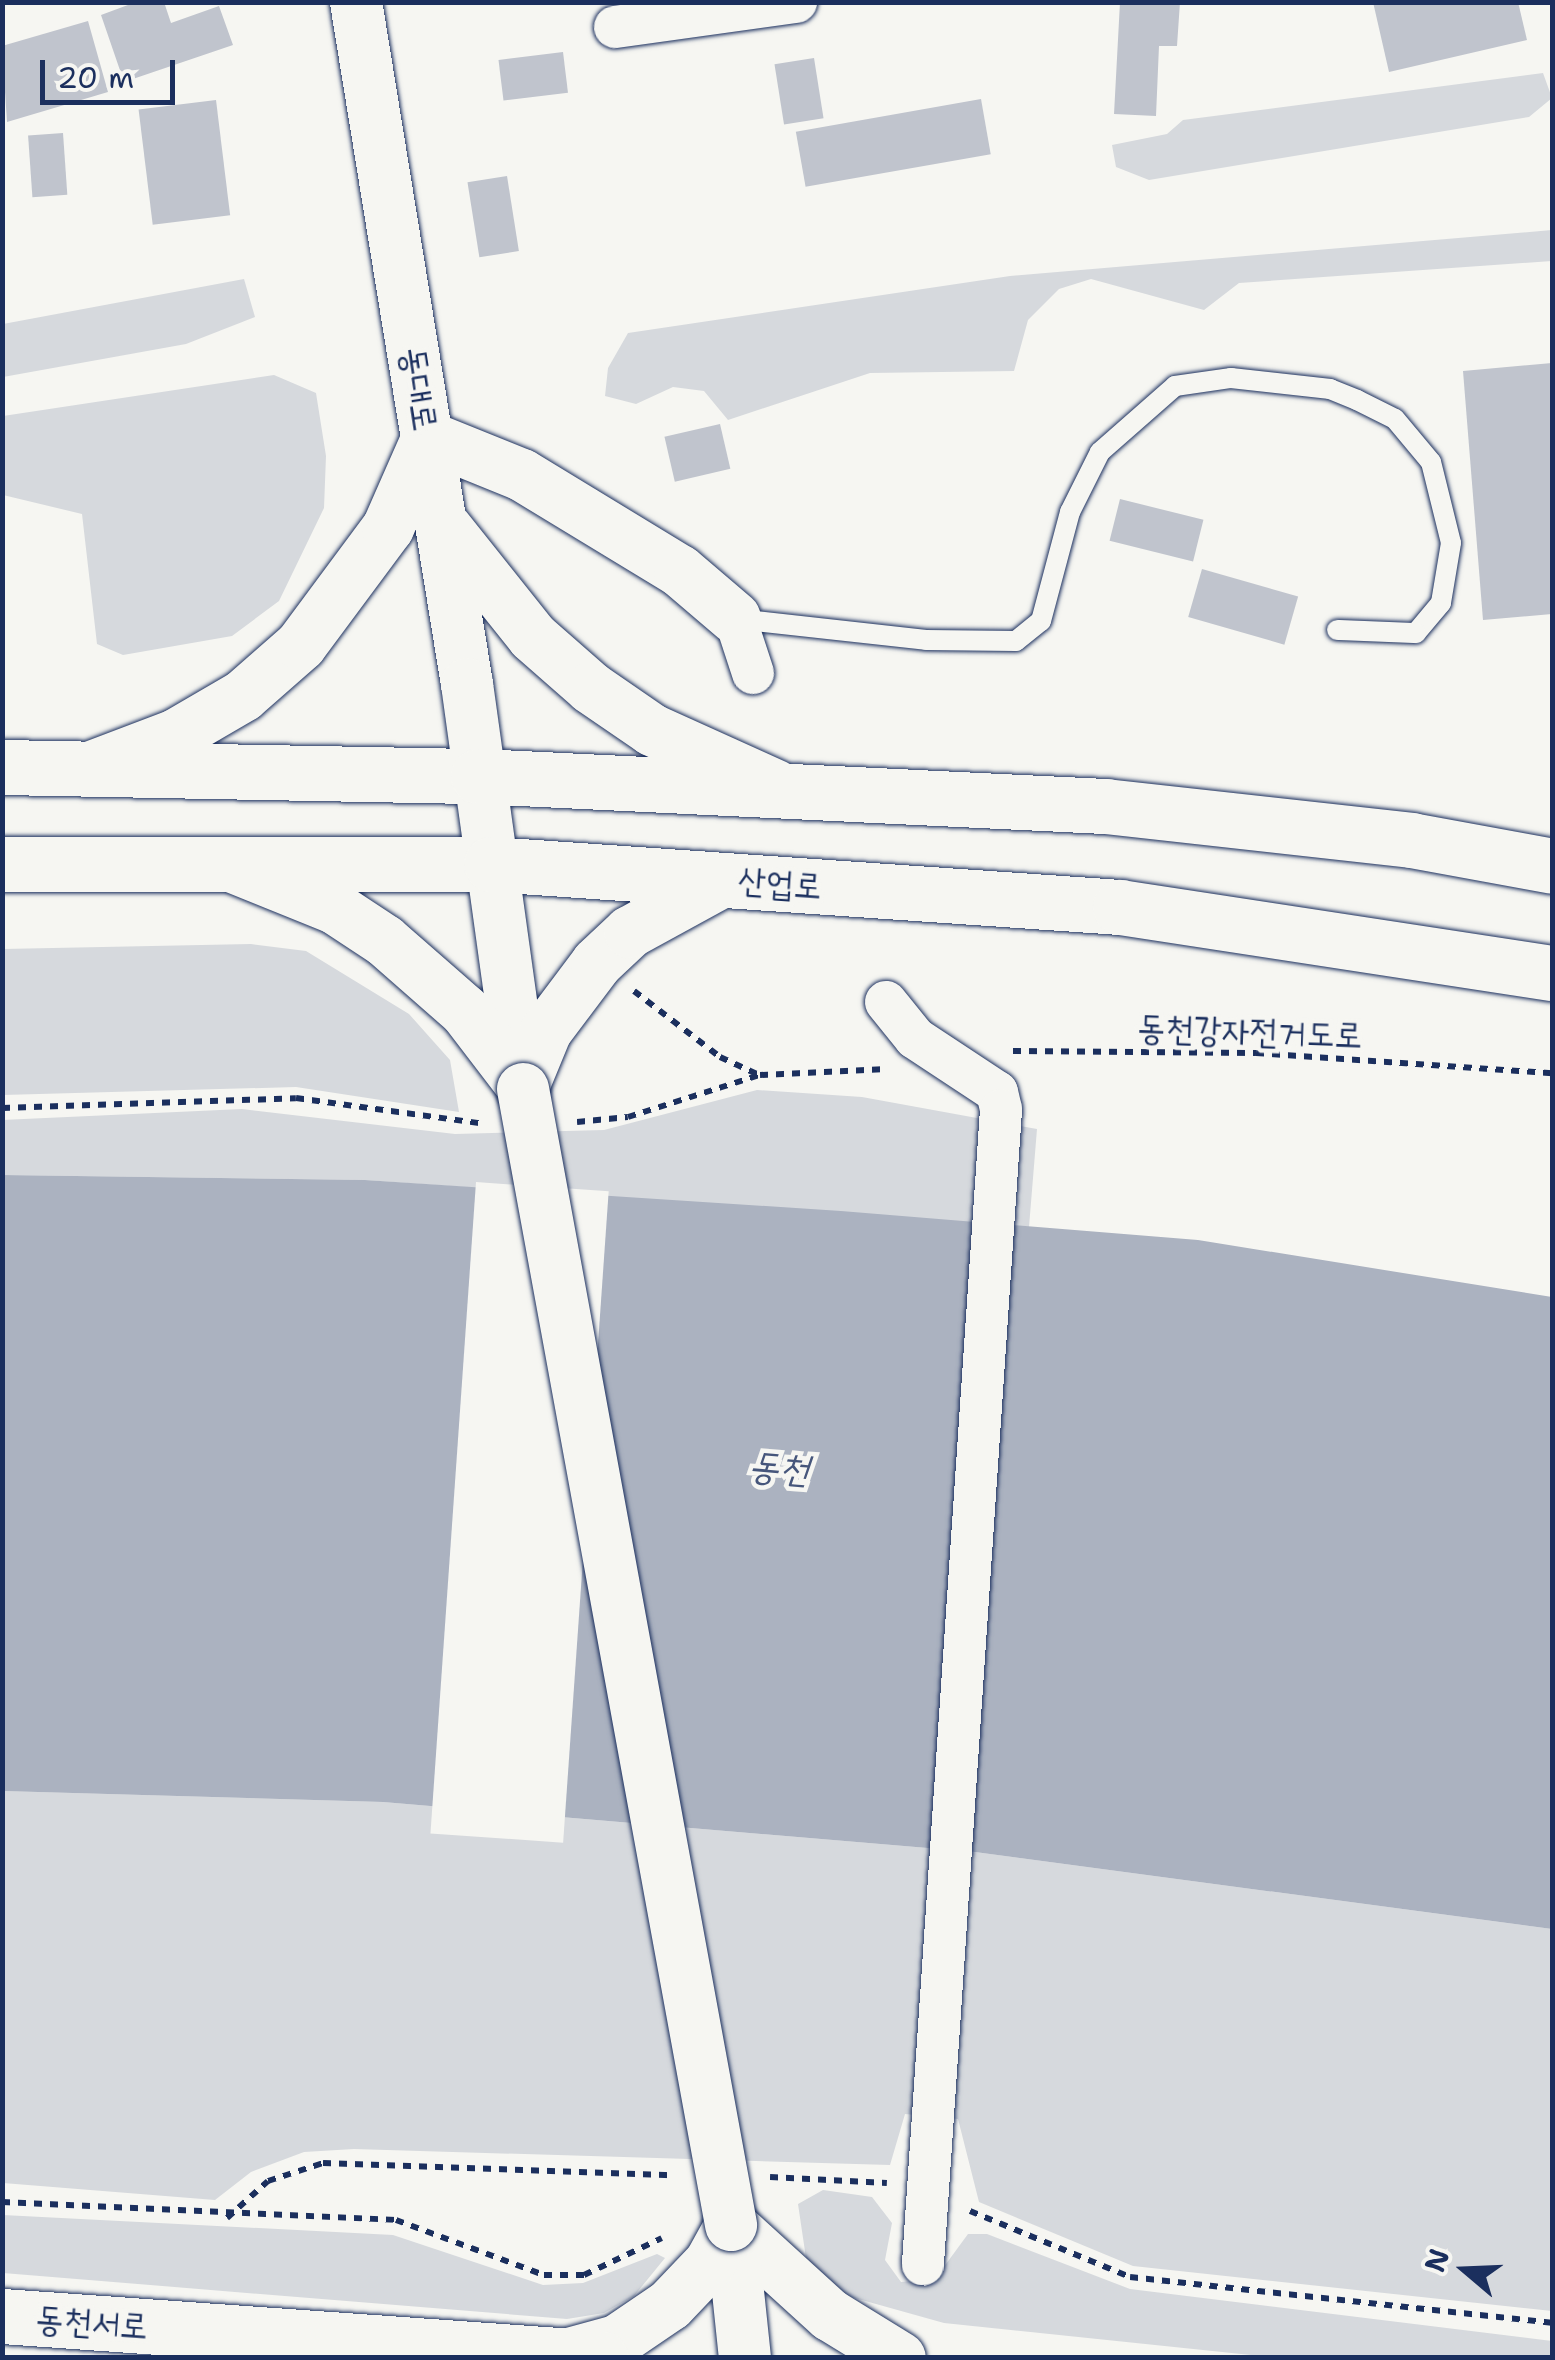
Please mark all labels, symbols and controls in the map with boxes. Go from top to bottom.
scale bar [45,40,180,102]
text: 20 m [57,57,134,98]
street label: 동대로 [393,344,447,434]
street label: 산업로 [736,859,824,907]
street label: 동천강자전거도로 [1137,1006,1363,1056]
water label: 동천 [747,1442,811,1492]
north arrow [1415,2220,1515,2320]
text: N [1415,2244,1458,2277]
street label: 동천서로 [34,2297,150,2347]

